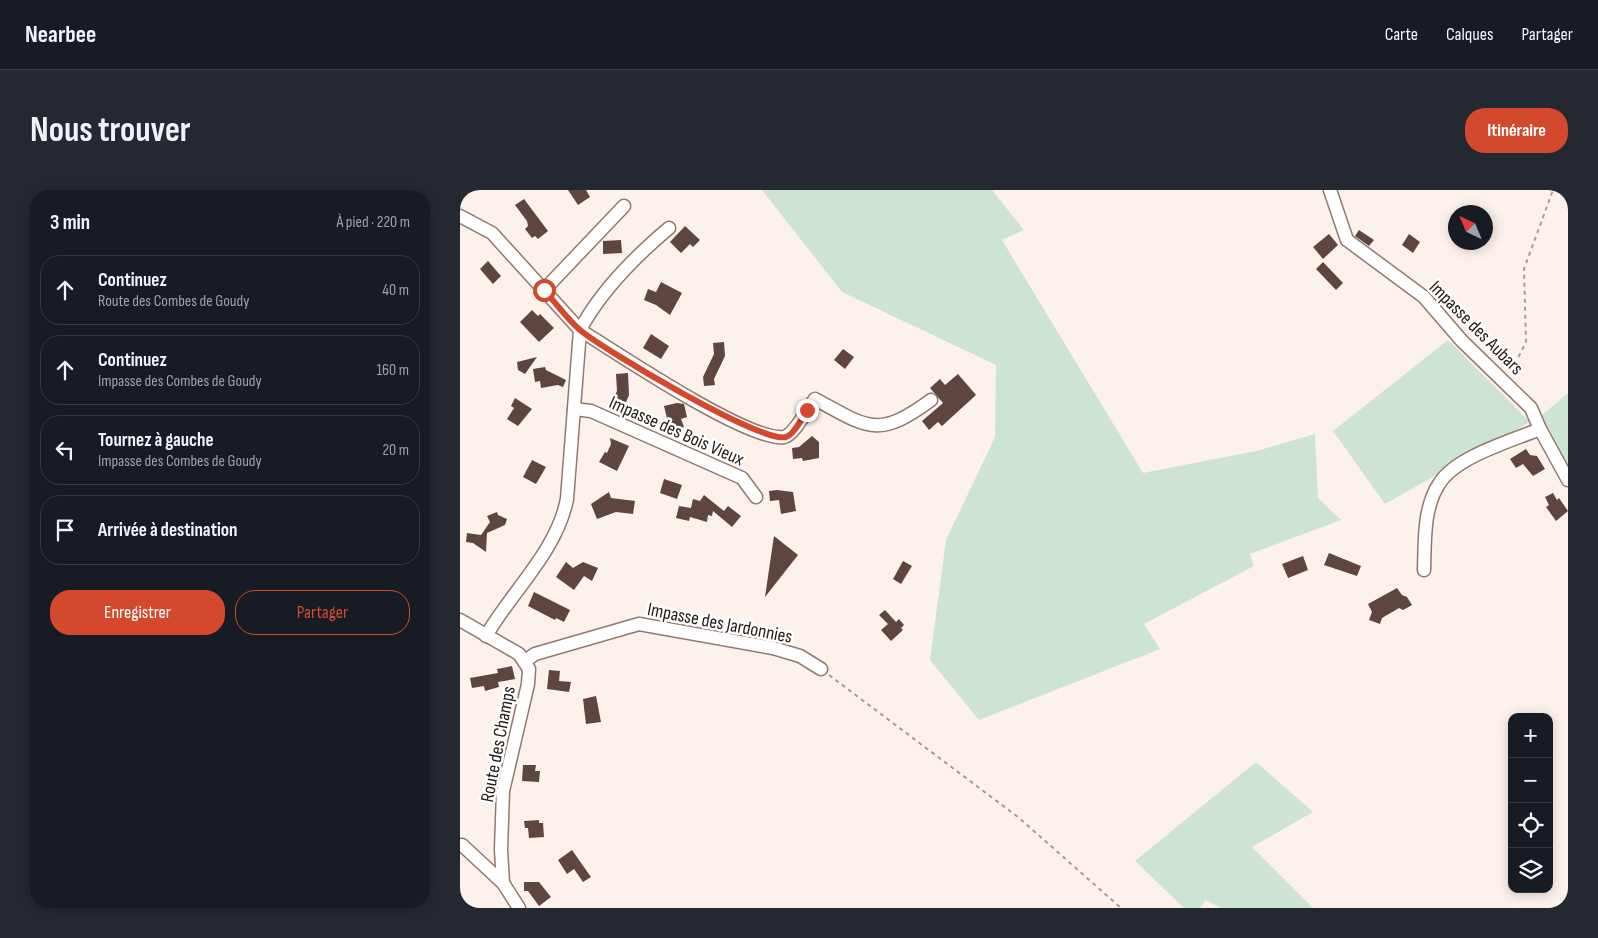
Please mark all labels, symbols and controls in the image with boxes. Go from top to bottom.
text: Nearbee [25,20,96,49]
text: Carte [1385,24,1418,45]
text: Calques [1446,24,1493,45]
text: Partager [1521,24,1573,45]
button: Itinéraire [1465,108,1568,153]
text: Nous trouver [30,109,191,152]
north arrow [1448,205,1493,250]
text: 3 min [50,210,90,235]
text: À pied · 220 m [336,213,410,232]
text: Continuez [98,269,167,292]
icon: ahead [51,276,79,304]
street label: Impasse des Aubars [1424,276,1528,380]
route start [533,279,556,302]
text: 40 m [382,281,409,300]
text: Route des Combes de Goudy [98,292,249,311]
text: Continuez [98,349,167,372]
icon: ahead [51,356,79,384]
text: 160 m [376,361,409,380]
text: Impasse des Combes de Goudy [98,372,262,391]
street label: Impasse des Bois Vieux [605,391,747,471]
route end [796,399,819,422]
text: Tournez à gauche [98,429,214,452]
icon: left [51,436,79,464]
text: 20 m [382,441,409,460]
text: Impasse des Combes de Goudy [98,452,262,471]
icon: arrive [51,516,79,544]
text: Arrivée à destination [98,519,238,542]
button: Enregistrer [50,590,225,635]
button: Partager [235,590,410,635]
street label: Impasse des Jardonnies [645,598,794,649]
street label: Route des Champs [476,684,521,804]
map controls [1508,713,1553,893]
button: + [1508,713,1553,758]
button: − [1508,758,1553,803]
button: locate [1508,803,1553,848]
button: layers [1508,848,1553,893]

